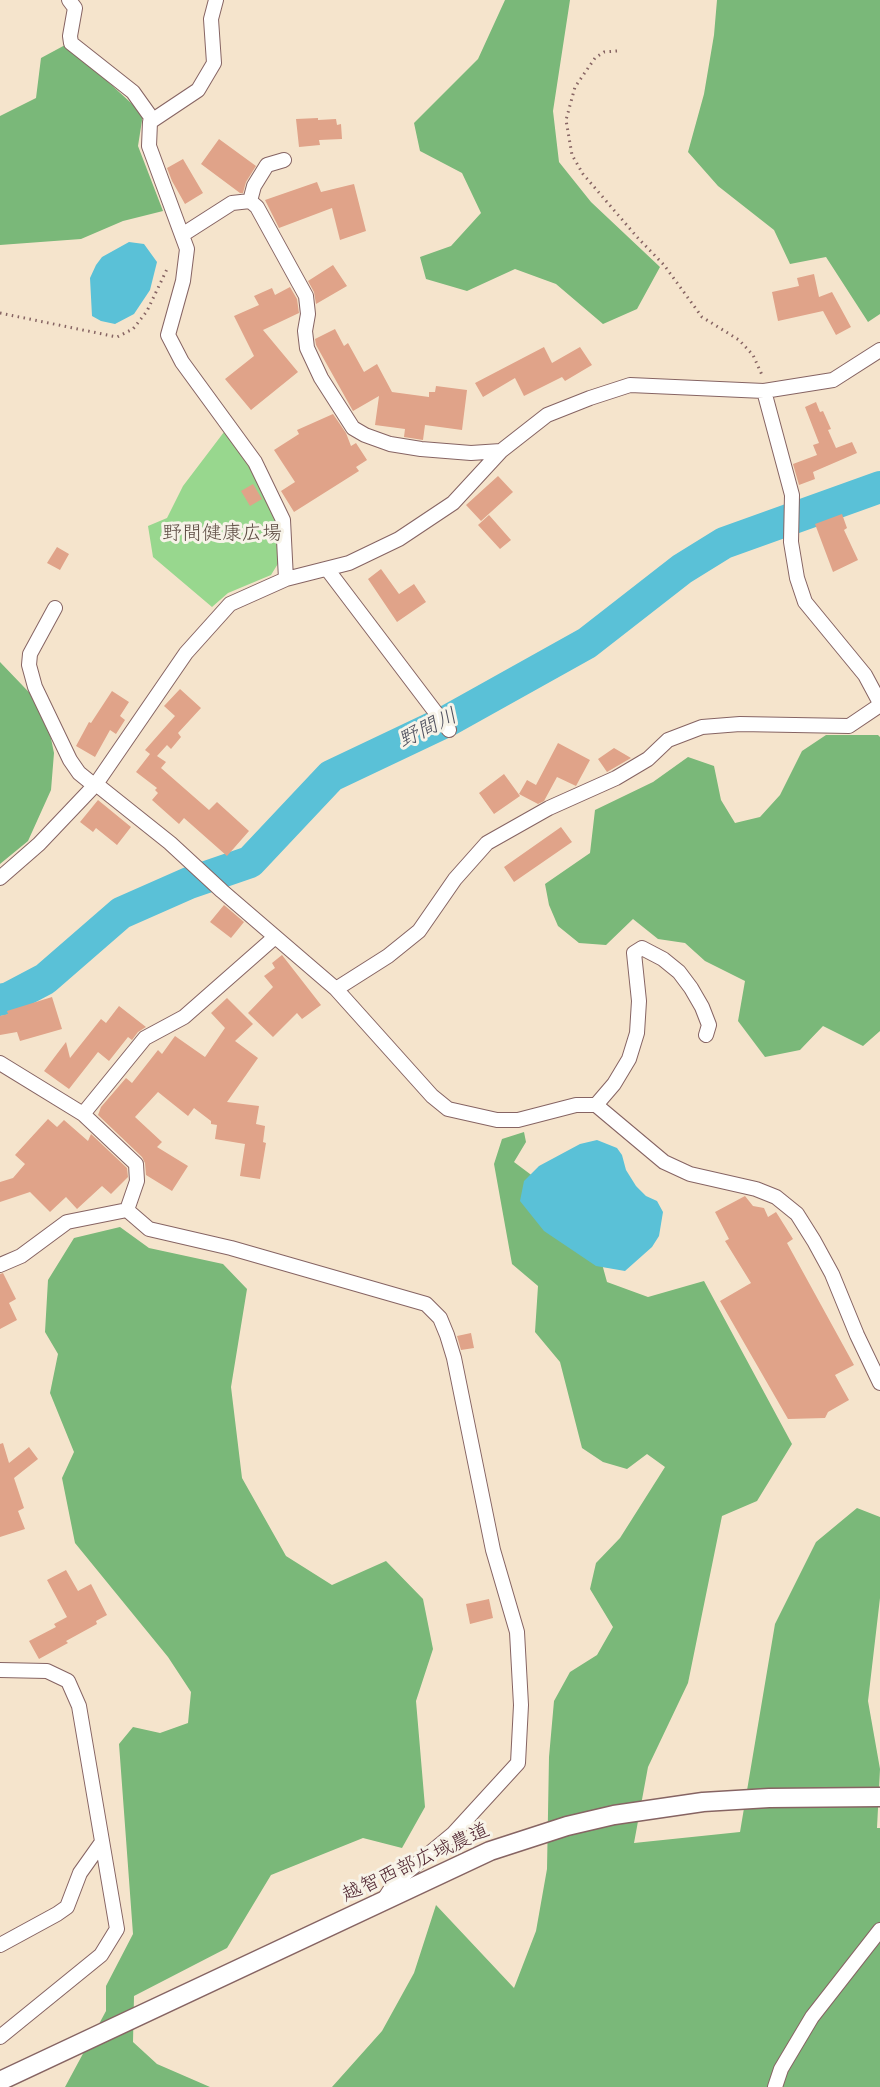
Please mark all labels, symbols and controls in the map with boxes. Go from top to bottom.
park label: 野間健康広場 [162,522,282,546]
water label: 野間川 [394,704,462,754]
street label: 越智西部広域農道 [338,1818,494,1908]

